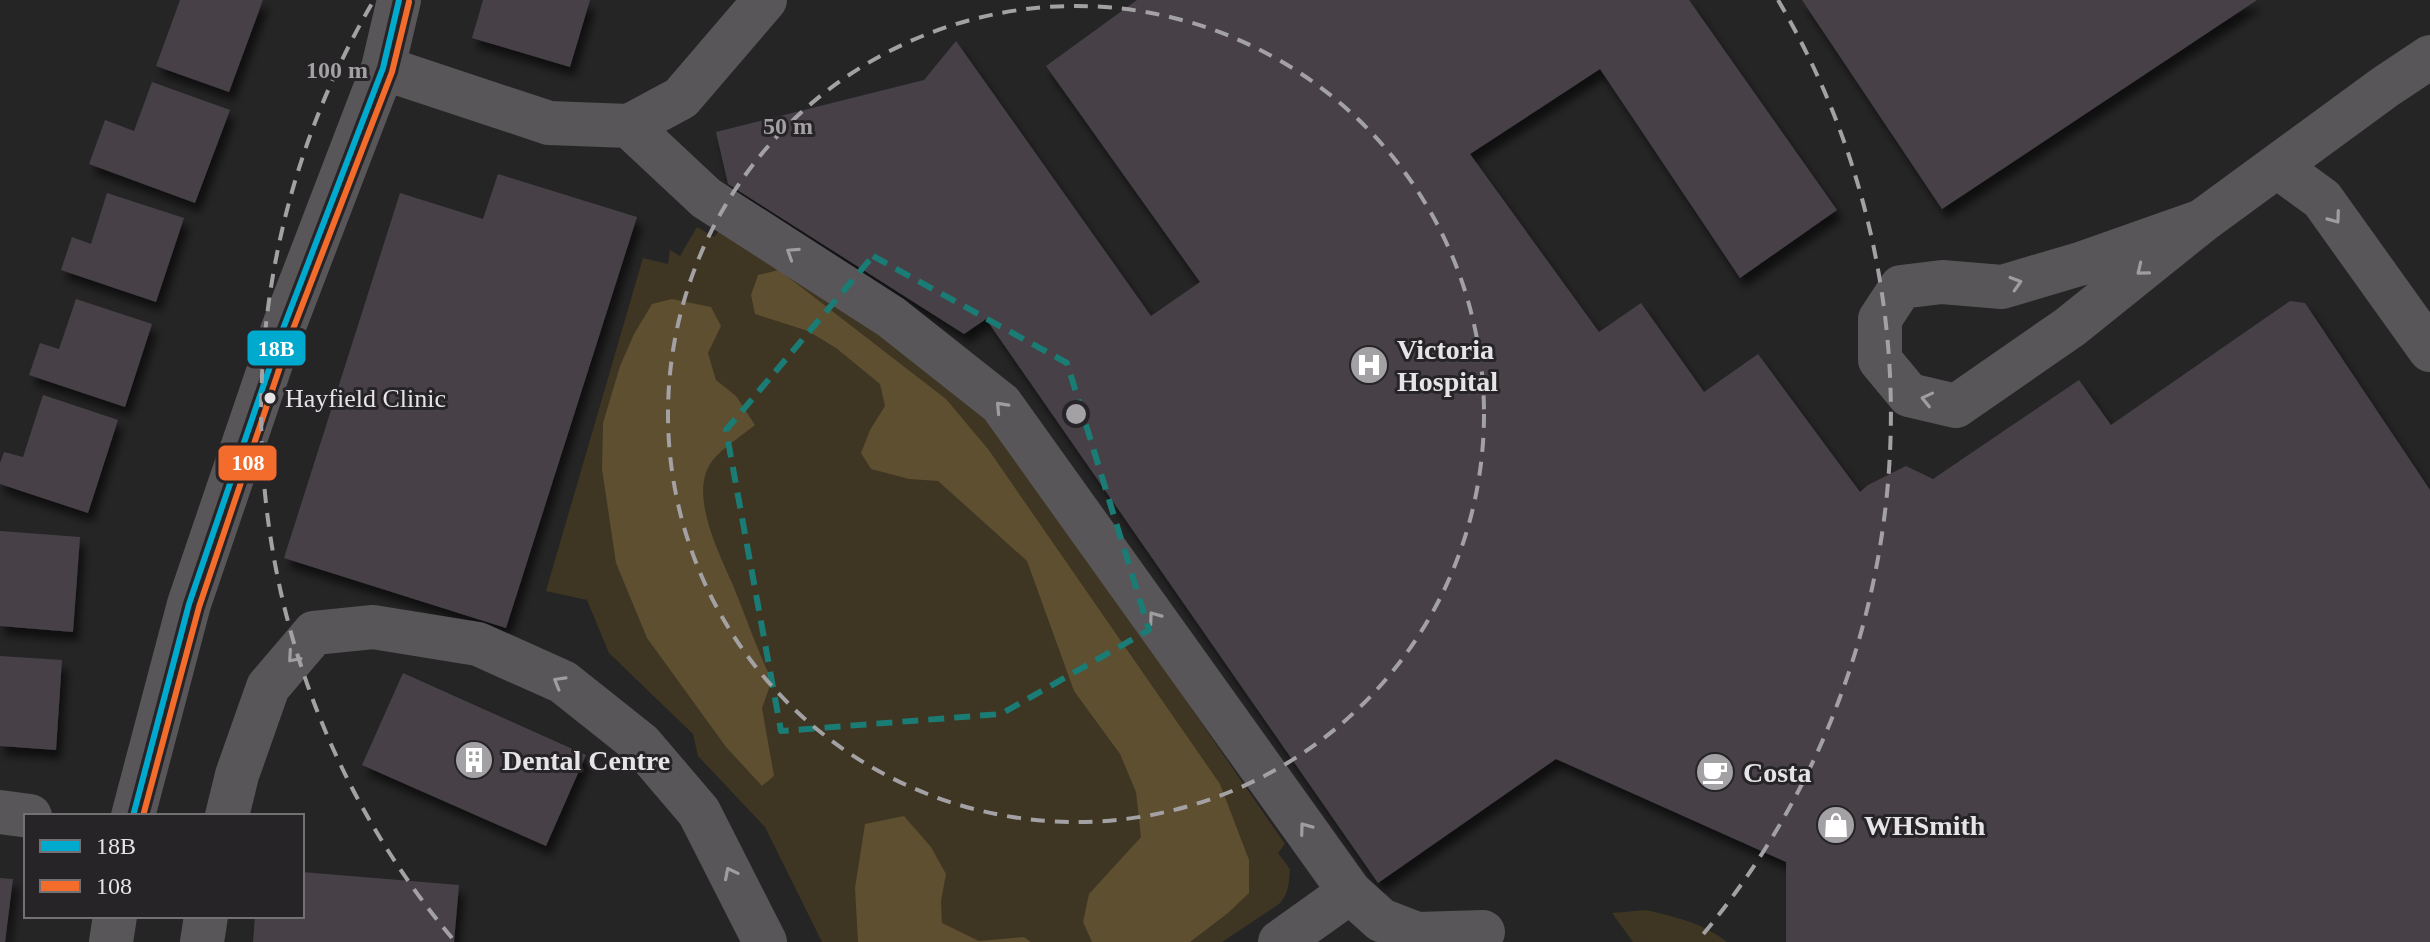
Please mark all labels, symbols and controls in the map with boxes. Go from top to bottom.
text: 100 m [306,57,368,83]
text: 50 m [763,113,813,139]
one-way arrow [2325,209,2340,223]
one-way arrow [786,248,800,263]
one-way arrow [2136,260,2151,274]
one-way arrow [2009,276,2023,292]
line badge: 18B [246,329,307,367]
place label: Victoria Hospital [1397,334,1498,397]
text: 18B [258,336,295,361]
hospital icon: Victoria Hospital [1348,344,1390,386]
place label: Hayfield Clinic [285,384,446,413]
marker: Hayfield Clinic [262,390,278,406]
one-way arrow [1921,392,1935,409]
centre of rings [1062,400,1090,428]
one-way arrow [995,402,1010,416]
line badge: 108 [217,444,278,482]
text: 108 [232,450,265,475]
one-way arrow [1149,611,1163,626]
one-way arrow [288,648,303,663]
one-way arrow [553,676,568,692]
building icon: Dental Centre [453,739,495,781]
place label: Dental Centre [502,745,670,776]
cafe icon: Costa [1694,751,1736,793]
place label: Costa [1743,757,1811,788]
shop icon: WHSmith [1815,804,1857,846]
place label: WHSmith [1864,810,1986,841]
legend [24,814,304,918]
one-way arrow [1300,823,1315,837]
text: 18B [96,833,136,859]
one-way arrow [724,866,739,881]
text: 108 [96,873,132,899]

